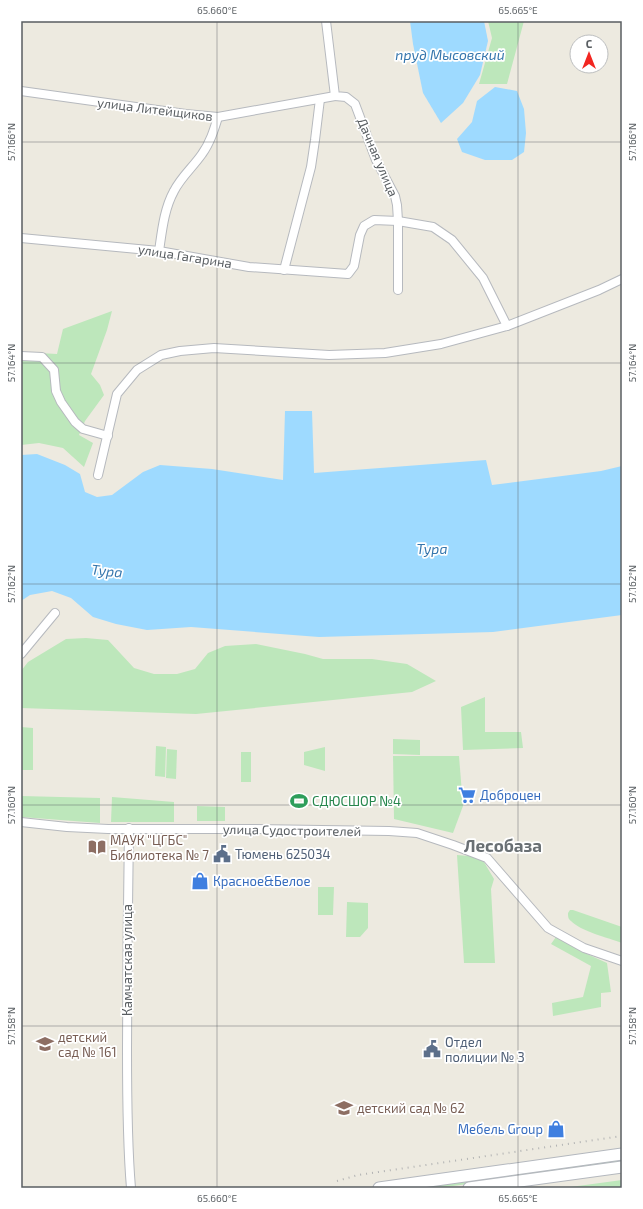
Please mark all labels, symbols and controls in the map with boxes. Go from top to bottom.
text: 65.660°E [197,4,237,16]
text: 65.665°E [498,4,538,16]
north arrow [569,34,609,74]
text: С [586,37,593,50]
water label: пруд Мысовский [395,46,505,63]
street label: улица Литейщиков [96,94,214,124]
street label: Дачная улица [354,115,402,199]
text: 57.166°N [5,123,17,161]
text: 57.166°N [626,123,638,161]
street label: улица Гагарина [137,241,233,271]
text: 57.164°N [5,344,17,382]
text: 57.164°N [626,344,638,382]
water label: Тура [416,540,448,557]
water label: Тура [91,560,123,581]
text: 57.162°N [5,565,17,603]
text: 57.162°N [626,565,638,603]
supermarket icon: Доброцен [457,785,477,805]
text: 57.160°N [5,786,17,824]
text: 57.160°N [626,786,638,824]
place label: Доброцен [480,787,541,803]
sports icon: СДЮСШОР №4 [289,791,309,811]
place label: СДЮСШОР №4 [312,793,401,809]
street label: улица Судостроителей [223,821,361,839]
place label: МАУК "ЦГБС" Библиотека № 7 [110,832,209,863]
district label: Лесобаза [464,835,542,855]
library icon: МАУК "ЦГБС" Библиотека № 7 [87,837,107,857]
public building icon: Тюмень 625034 [212,844,232,864]
place label: Тюмень 625034 [235,846,330,862]
shop icon: Красное&Белое [190,871,210,891]
place label: Красное&Белое [213,873,311,889]
street label: Камчатская улица [119,904,135,1016]
text: 57.158°N [5,1007,17,1045]
text: 57.158°N [626,1007,638,1045]
place label: детский сад № 161 [58,1029,117,1060]
school or university icon: детский сад № 161 [35,1034,55,1054]
place label: Отдел полиции № 3 [445,1034,525,1065]
public building icon: Отдел полиции № 3 [422,1039,442,1059]
school or university icon: детский сад № 62 [334,1098,354,1118]
place label: детский сад № 62 [357,1100,465,1116]
shop icon: Мебель Group [546,1119,566,1139]
place label: Мебель Group [458,1121,543,1137]
text: 65.660°E [197,1192,237,1204]
text: 65.665°E [498,1192,538,1204]

